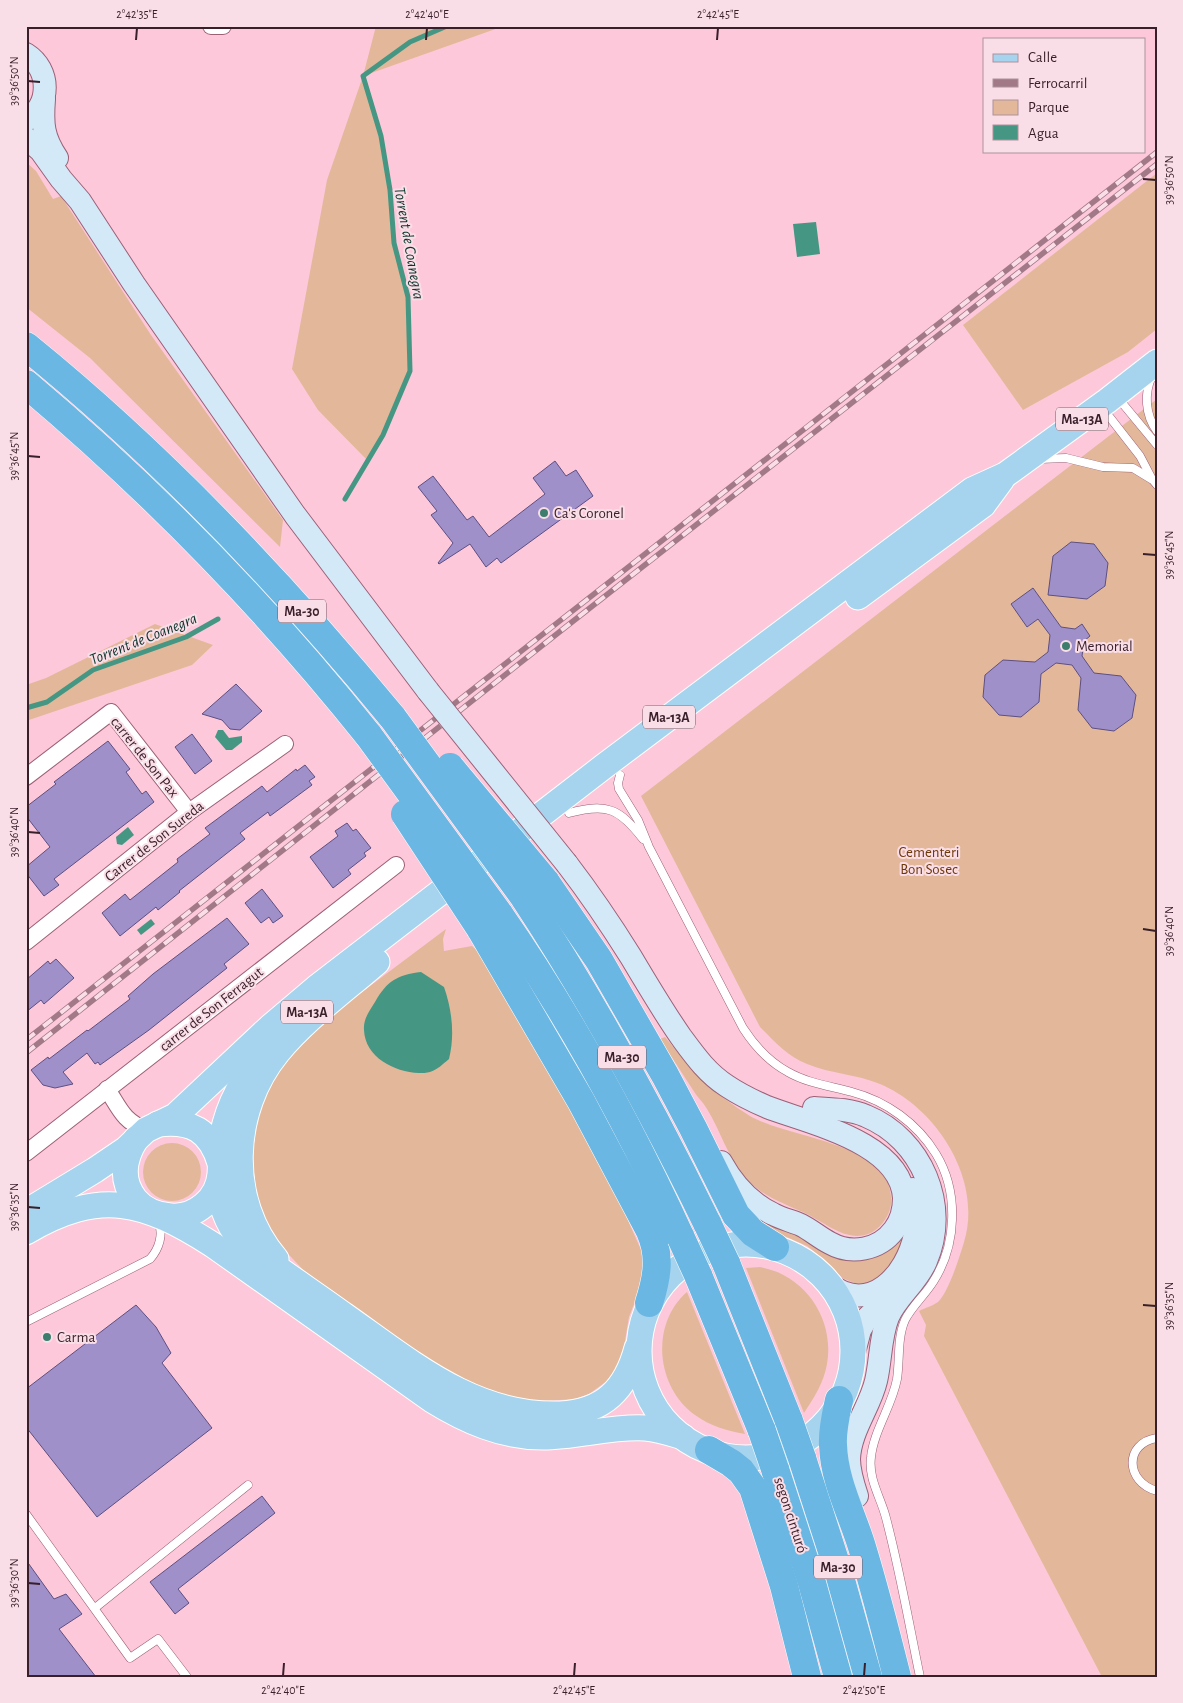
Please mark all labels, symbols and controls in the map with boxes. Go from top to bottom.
text: 2°42'35"E [116,8,158,20]
text: 2°42'40"E [405,8,449,20]
text: 2°42'45"E [697,8,739,20]
legend [983,38,1146,152]
text: Calle [1028,50,1057,65]
text: 39°36'50"N [8,56,20,106]
text: Ferrocarril [1028,76,1087,91]
text: Parque [1028,100,1069,115]
text: Agua [1028,126,1059,141]
text: 39°36'50"N [1163,155,1175,205]
water label: Torrent de Coanegra [391,186,427,301]
road number: Ma-13A [1056,408,1108,430]
text: 39°36'45"N [8,431,20,481]
place label: Ca's Coronel [554,506,624,521]
marker: Ca's Coronel [538,507,550,519]
text: 39°36'45"N [1163,530,1175,580]
road number: Ma-30 [278,600,326,622]
water label: Torrent de Coanegra [87,610,199,668]
place label: Memorial [1076,639,1133,654]
marker: Memorial [1060,640,1072,652]
road number: Ma-13A [643,706,695,729]
street label: carrer de Son Pax [108,714,182,801]
street label: Carrer de Son Sureda [102,798,207,885]
text: 39°36'40"N [8,807,20,857]
park label: Cementeri Bon Sosec [898,845,960,877]
text: 39°36'40"N [1163,906,1175,956]
street label: carrer de Son Ferragut [157,964,266,1054]
road number: Ma-13A [281,1000,333,1024]
road number: Ma-30 [598,1046,646,1068]
text: 39°36'35"N [8,1183,20,1231]
text: 39°36'35"N [1163,1282,1175,1330]
place label: Carma [57,1330,95,1345]
marker: Carma [41,1331,53,1343]
street label: segon cinturó [771,1475,810,1555]
road number: Ma-30 [814,1555,862,1578]
text: 39°36'30"N [8,1558,20,1608]
text: 2°42'40"E [261,1684,305,1696]
text: 2°42'45"E [553,1684,595,1696]
text: 2°42'50"E [843,1684,886,1696]

